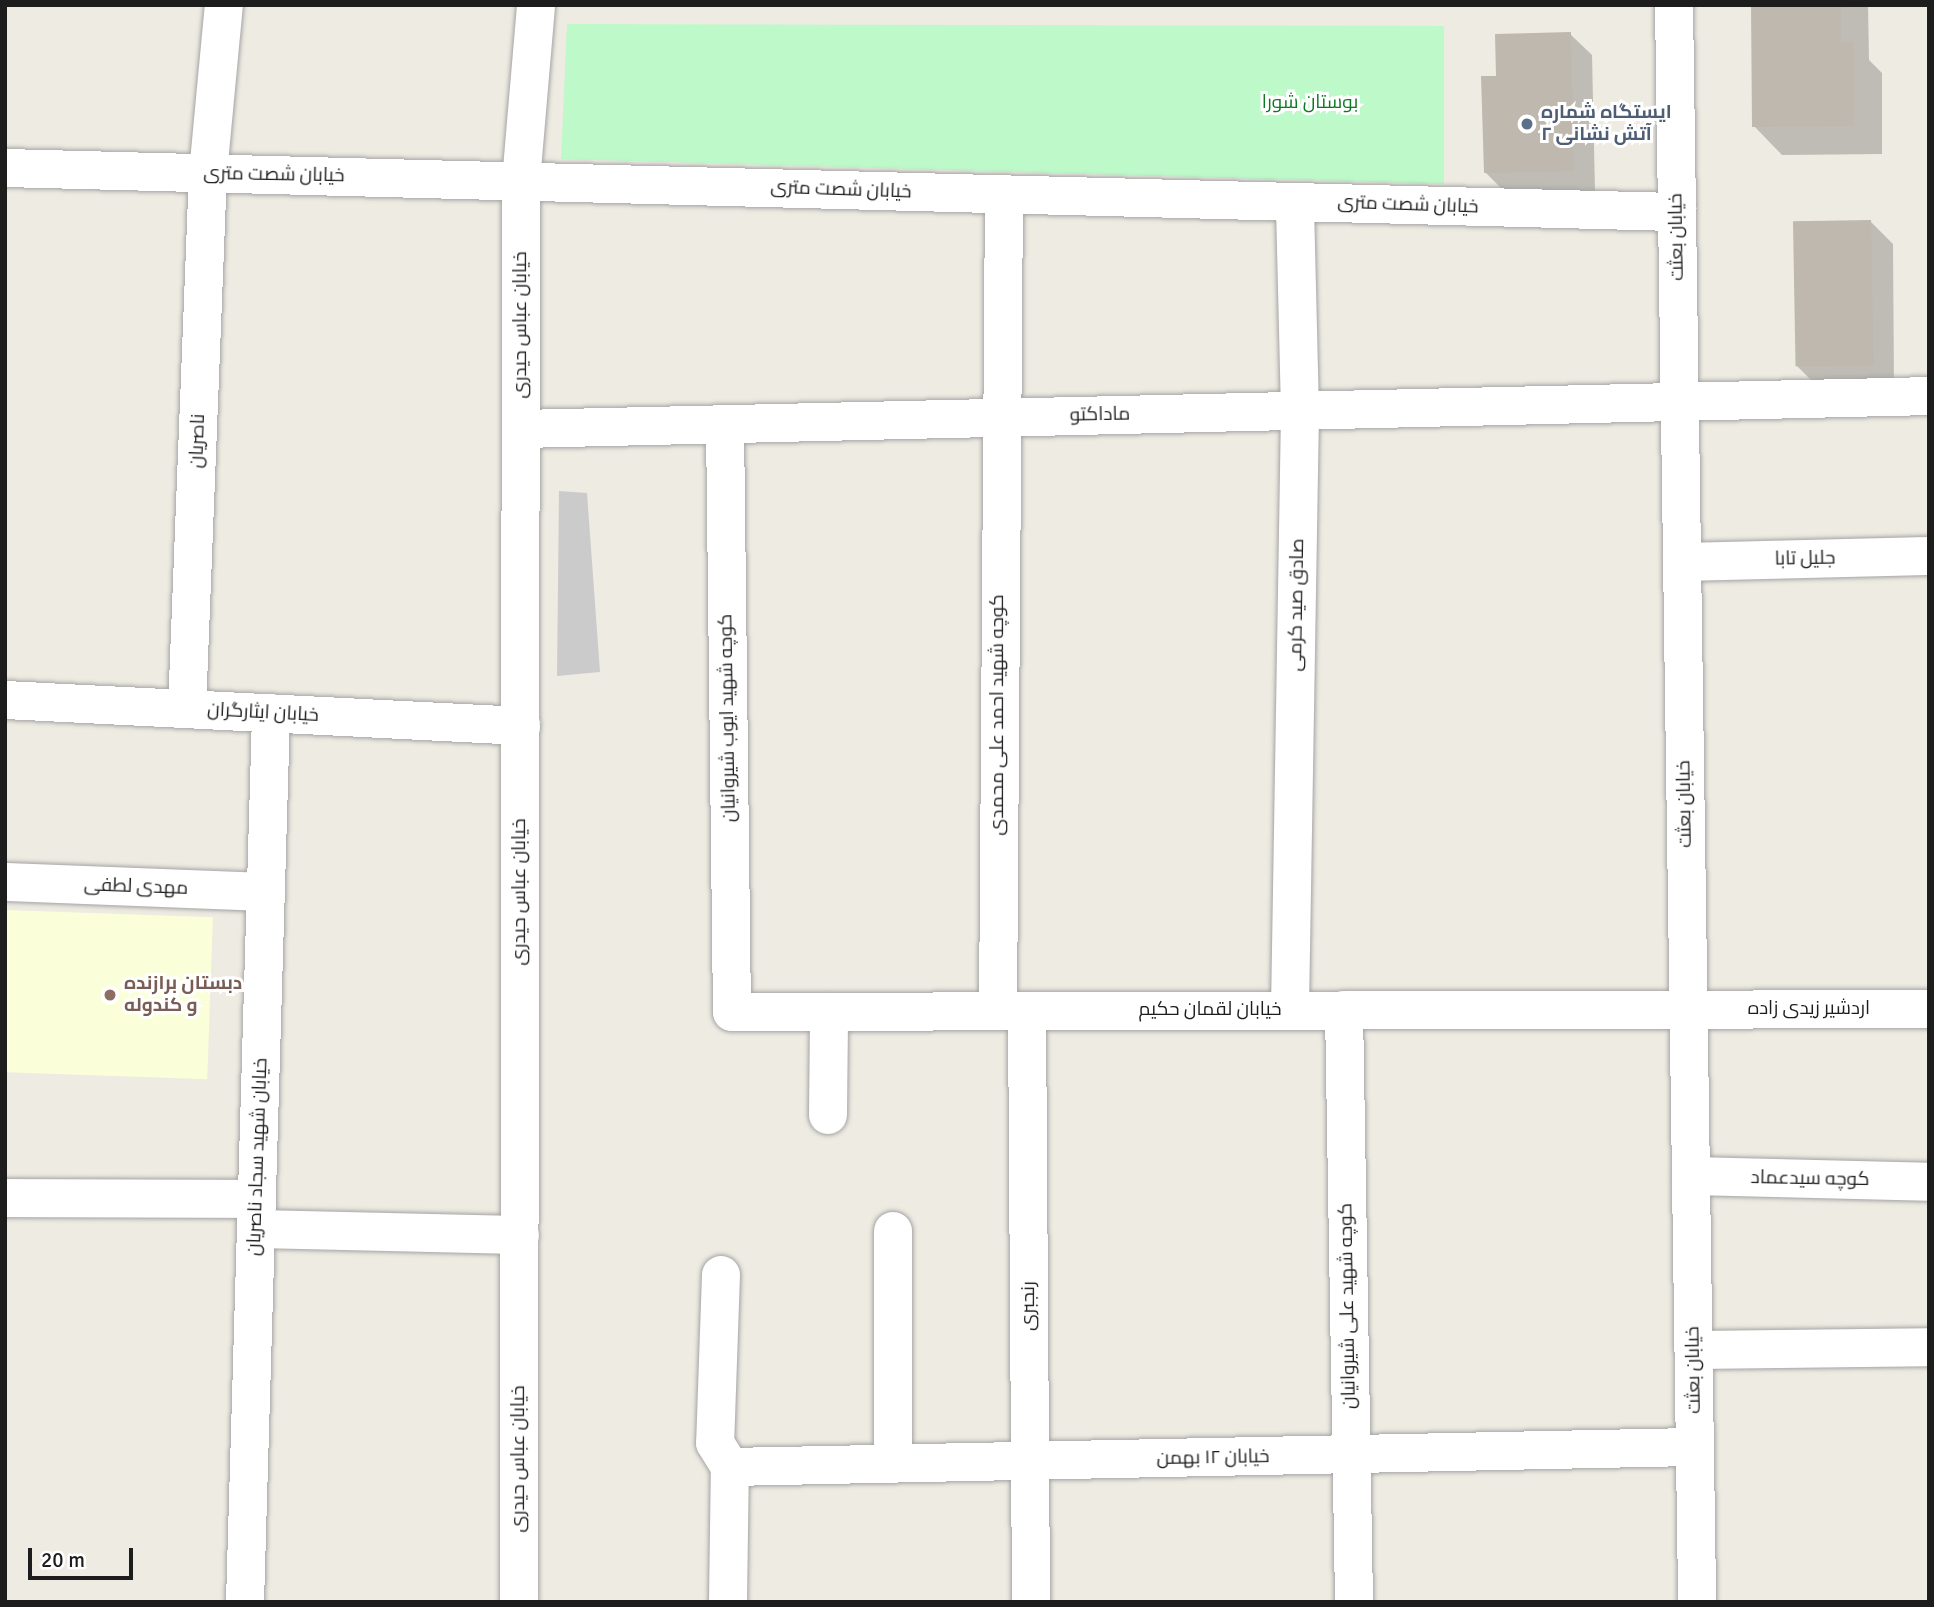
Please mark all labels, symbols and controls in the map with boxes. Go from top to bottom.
park label: بوستان شورا [1262,92,1358,114]
place label: ایستگاه شماره ۲ آتش نشانی [1541,102,1672,146]
marker: ایستگاه شماره ۲ آتش نشانی [1519,116,1535,132]
street label: خیابان شصت متری [203,162,345,188]
street label: خیابان شصت متری [770,176,912,204]
street label: خیابان شصت متری [1337,191,1479,219]
street label: خیابان بعثت [1665,193,1689,281]
street label: خیابان عباس حیدری [510,251,532,399]
street label: ماداکتو [1070,403,1130,427]
street label: ناصریان [186,413,210,469]
street label: صادق صید کرمی [1284,538,1310,672]
street label: جلیل تابا [1774,547,1836,571]
street label: کوچه شهید احمد علی محمدی [987,594,1009,836]
street label: کوچه شهید ایوب شیروانیان [715,614,741,822]
street label: خیابان ایثارگران [207,699,319,727]
street label: خیابان بعثت [1673,760,1697,848]
street label: خیابان عباس حیدری [509,818,531,966]
street label: مهدی لطفی [83,874,189,900]
place label: دبستان برازنده و کندوله [124,973,242,1017]
marker: دبستان برازنده و کندوله [102,987,118,1003]
street label: اردشیر زیدی زاده [1748,998,1870,1020]
street label: خیابان لقمان حکیم [1138,999,1282,1021]
street label: خیابان شهید سجاد ناصریان [243,1058,273,1256]
street label: کوچه سیدعماد [1750,1167,1870,1191]
street label: کوچه شهید علی شیروانیان [1335,1203,1361,1409]
street label: رنجبری [1018,1281,1040,1331]
street label: خیابان بعثت [1682,1326,1706,1414]
street label: خیابان عباس حیدری [508,1385,530,1533]
street label: خیابان ۱۲ بهمن [1156,1446,1270,1470]
scale bar [32,1534,136,1578]
text: 20 m [41,1547,85,1573]

